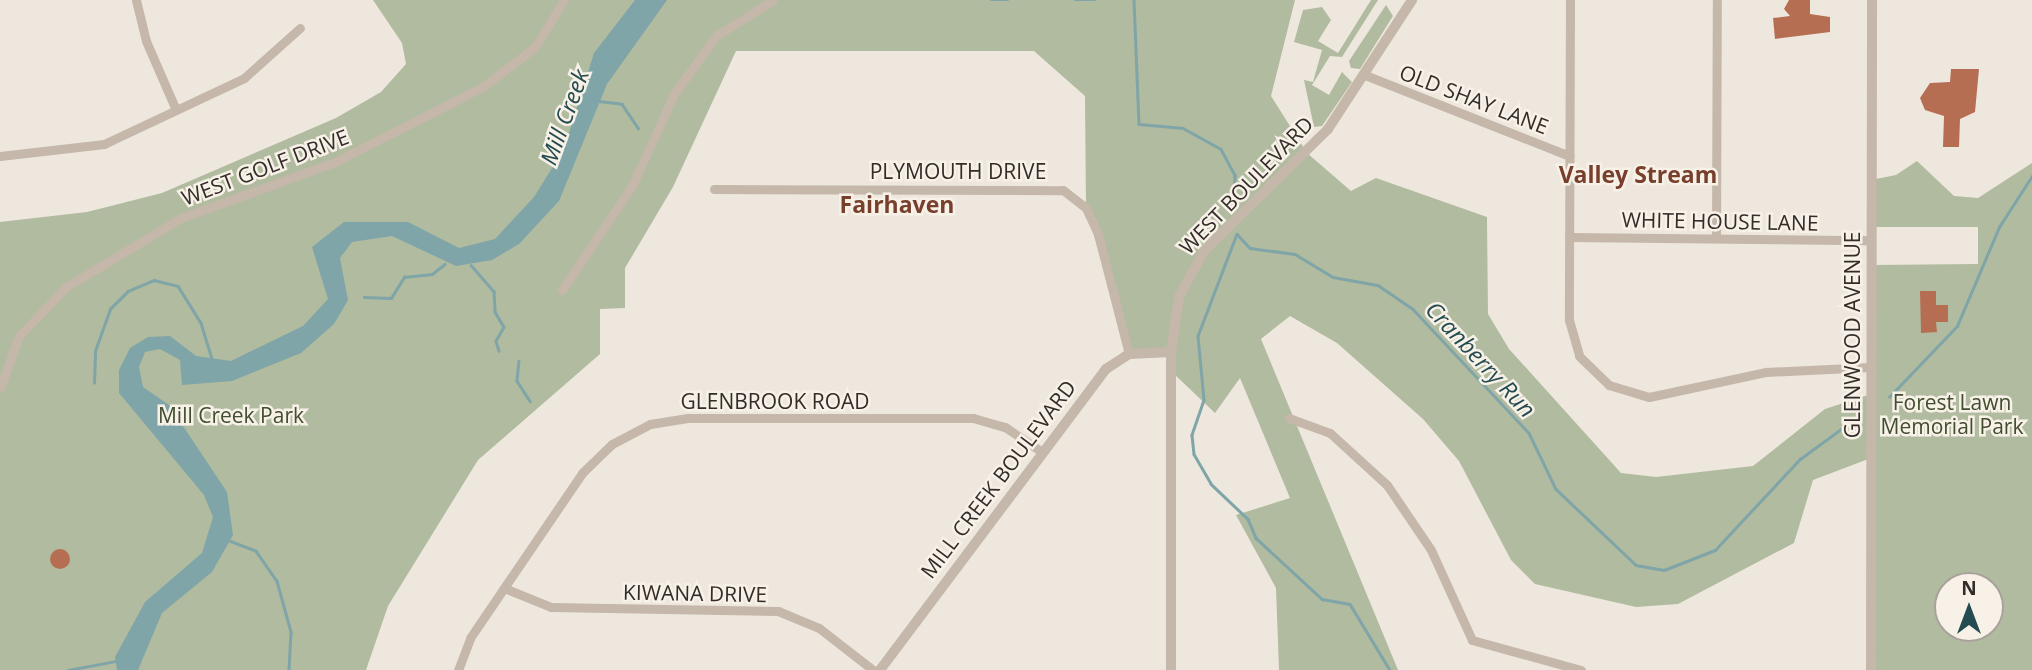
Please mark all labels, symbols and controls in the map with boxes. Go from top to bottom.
street label: OLD SHAY LANE [1396,59,1552,139]
water label: Mill Creek [534,66,594,168]
street label: WEST BOULEVARD [1174,111,1318,259]
street label: WEST GOLF DRIVE [178,124,352,210]
street label: PLYMOUTH DRIVE [870,158,1046,184]
district label: Valley Stream [1559,160,1717,188]
district label: Fairhaven [840,190,954,218]
street label: WHITE HOUSE LANE [1621,207,1819,235]
street label: GLENWOOD AVENUE [1839,232,1865,438]
water label: Cranberry Run [1420,295,1542,423]
street label: MILL CREEK BOULEVARD [915,375,1081,583]
street label: GLENBROOK ROAD [680,388,870,414]
park label: Forest Lawn Memorial Park [1881,389,2023,439]
park label: Mill Creek Park [158,402,304,428]
north arrow [1934,572,2004,642]
text: N [1961,575,1977,601]
street label: KIWANA DRIVE [623,579,767,607]

